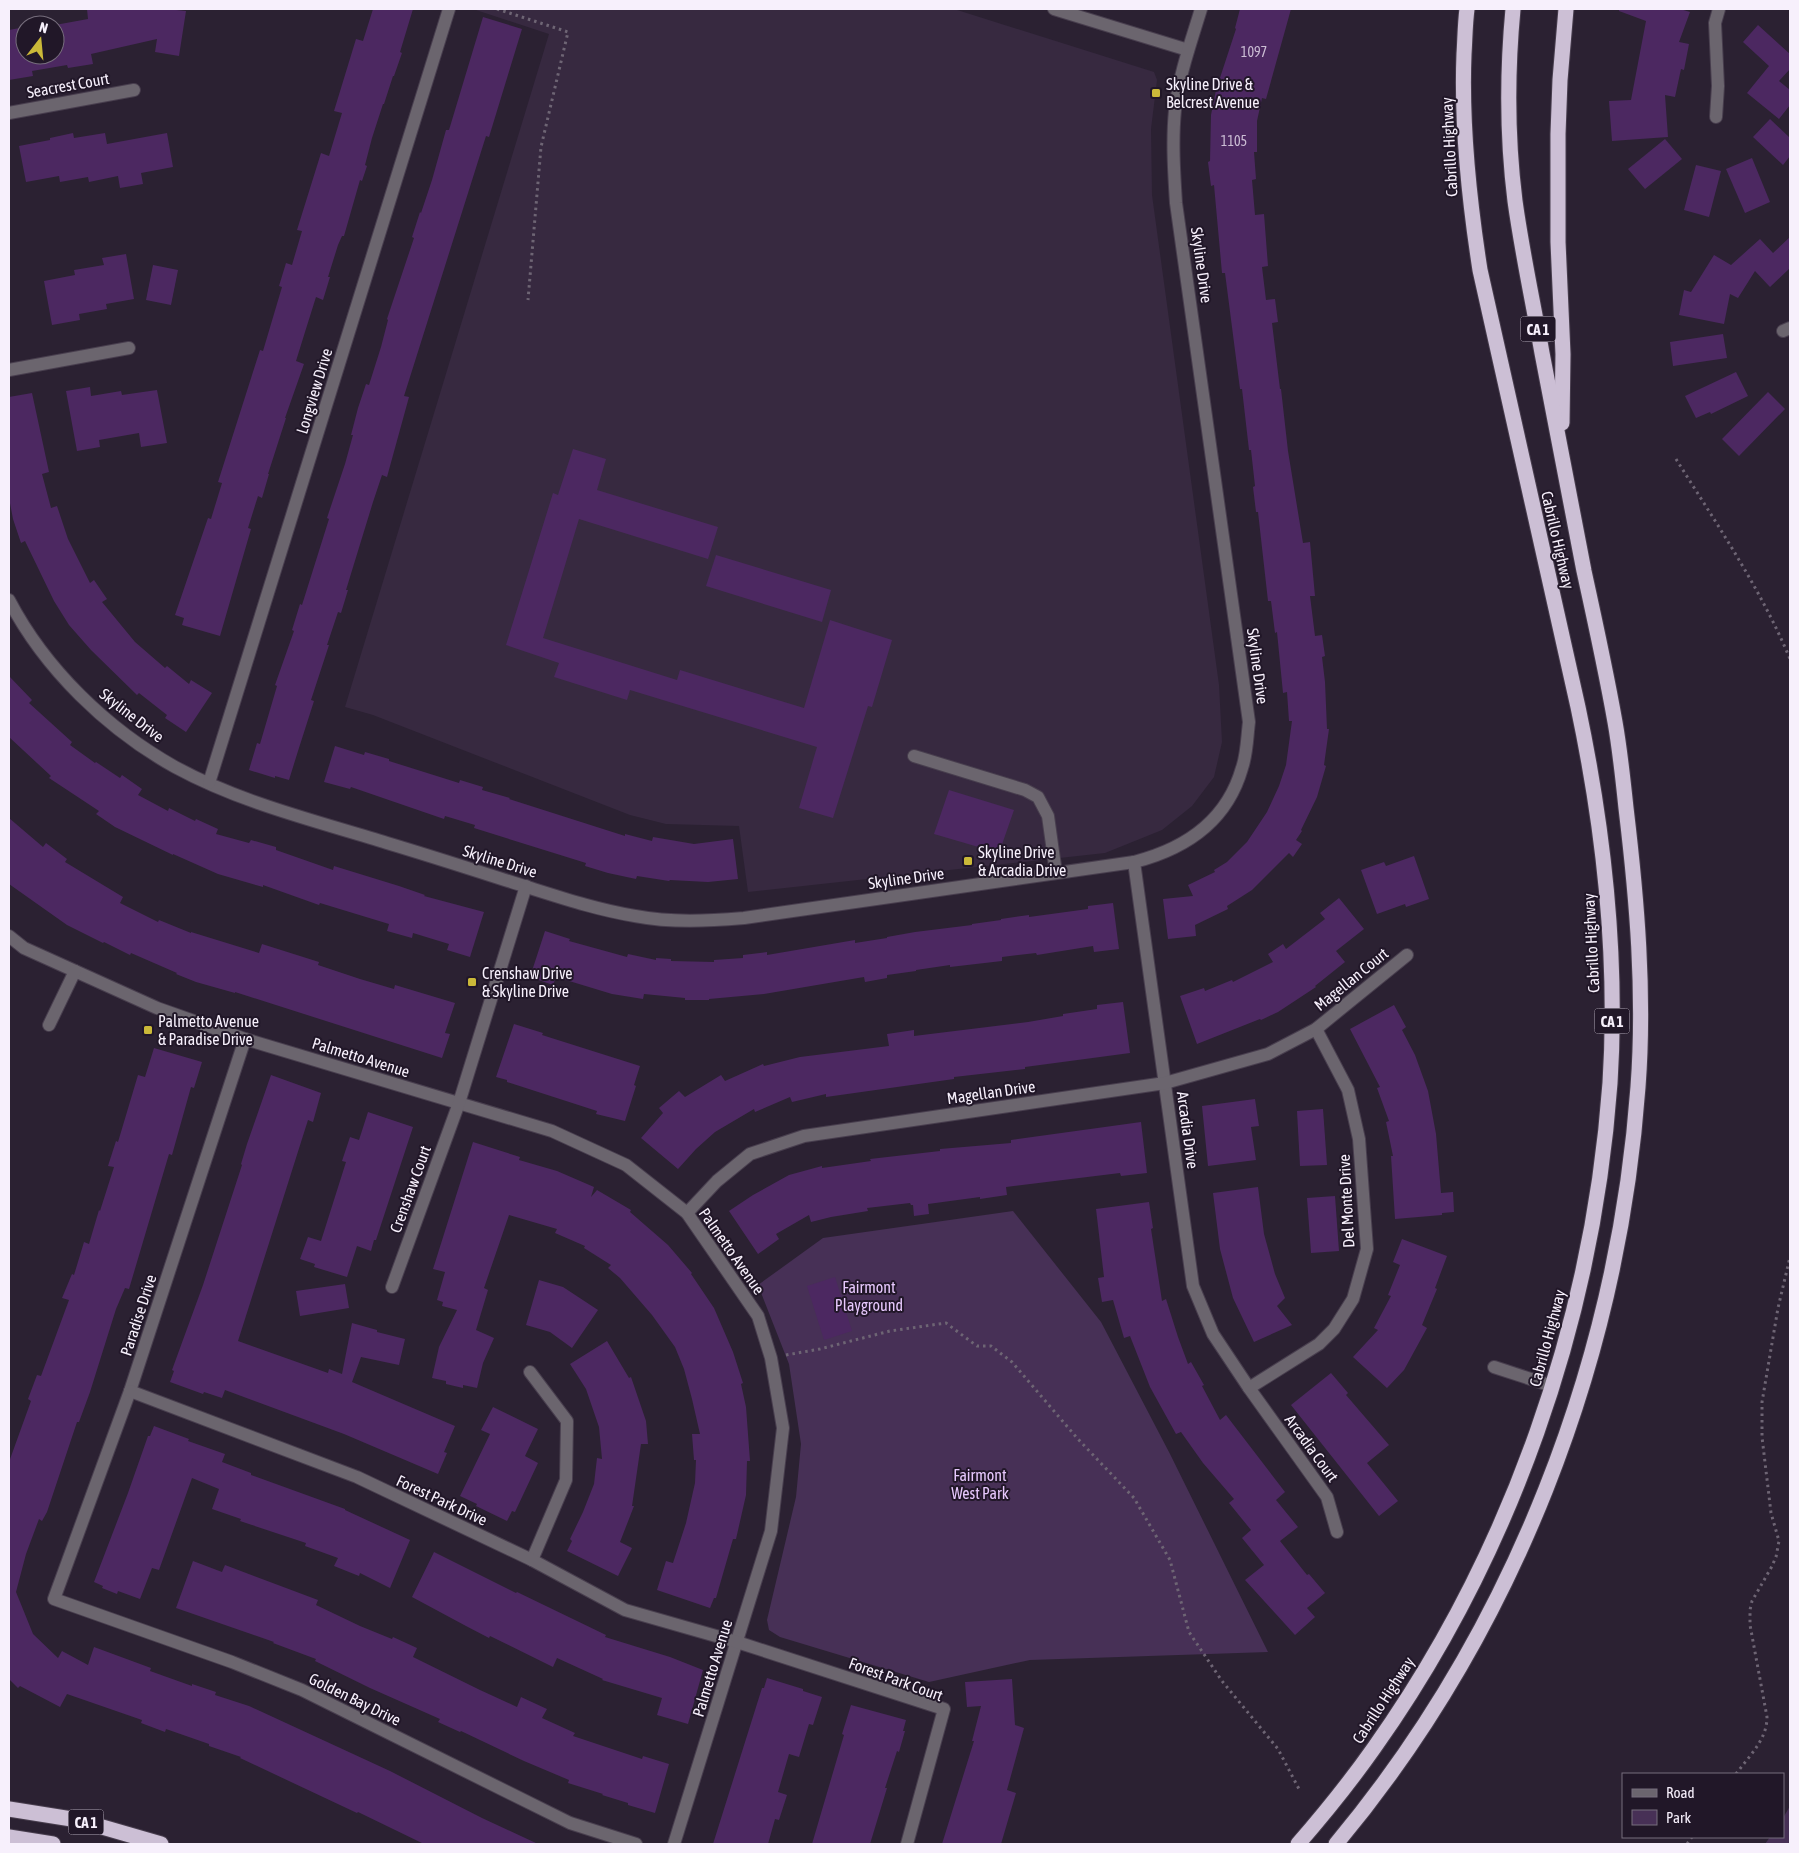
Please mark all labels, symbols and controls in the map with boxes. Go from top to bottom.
north arrow [15,15,65,65]
text: N [37,19,50,36]
house number: 1097 [1241,44,1267,60]
street label: Seacrest Court [25,69,111,101]
place label: Skyline Drive & Belcrest Avenue [1166,75,1260,111]
marker: Skyline Drive & Belcrest Avenue [1150,87,1162,99]
street label: Cabrillo Highway [1437,96,1462,197]
house number: 1105 [1221,133,1247,149]
street label: Skyline Drive [1187,226,1216,304]
road number: CA 1 [1520,316,1556,342]
street label: Longview Drive [292,346,337,436]
street label: Cabrillo Highway [1537,489,1578,591]
street label: Skyline Drive [1243,627,1272,705]
street label: Skyline Drive [96,684,168,746]
street label: Skyline Drive [460,841,539,882]
place label: Skyline Drive & Arcadia Drive [978,843,1066,879]
marker: Skyline Drive & Arcadia Drive [962,855,974,867]
street label: Skyline Drive [867,864,945,893]
street label: Cabrillo Highway [1579,892,1604,993]
street label: Magellan Court [1311,944,1392,1015]
place label: Crenshaw Drive & Skyline Drive [482,964,573,1001]
marker: Crenshaw Drive & Skyline Drive [466,976,478,988]
road number: CA 1 [1594,1008,1630,1034]
place label: Palmetto Avenue & Paradise Drive [158,1012,259,1048]
marker: Palmetto Avenue & Paradise Drive [142,1024,154,1036]
street label: Palmetto Avenue [310,1034,412,1080]
street label: Magellan Drive [946,1077,1036,1108]
street label: Arcadia Drive [1174,1090,1202,1170]
street label: Crenshaw Court [386,1143,434,1235]
street label: Del Monte Drive [1335,1154,1357,1248]
street label: Palmetto Avenue [696,1204,768,1298]
street label: Paradise Drive [116,1272,160,1358]
park label: Fairmont Playground [835,1278,903,1315]
street label: Cabrillo Highway [1525,1287,1570,1389]
street label: Arcadia Court [1282,1411,1343,1485]
park label: Fairmont West Park [951,1466,1009,1502]
street label: Forest Park Drive [394,1471,490,1529]
street label: Palmetto Avenue [689,1617,735,1719]
street label: Cabrillo Highway [1348,1653,1419,1747]
street label: Forest Park Court [847,1654,946,1704]
street label: Golden Bay Drive [306,1669,404,1730]
legend [1622,1773,1784,1838]
text: Road [1666,1784,1695,1801]
text: Park [1666,1809,1691,1826]
road number: CA 1 [68,1810,104,1834]

